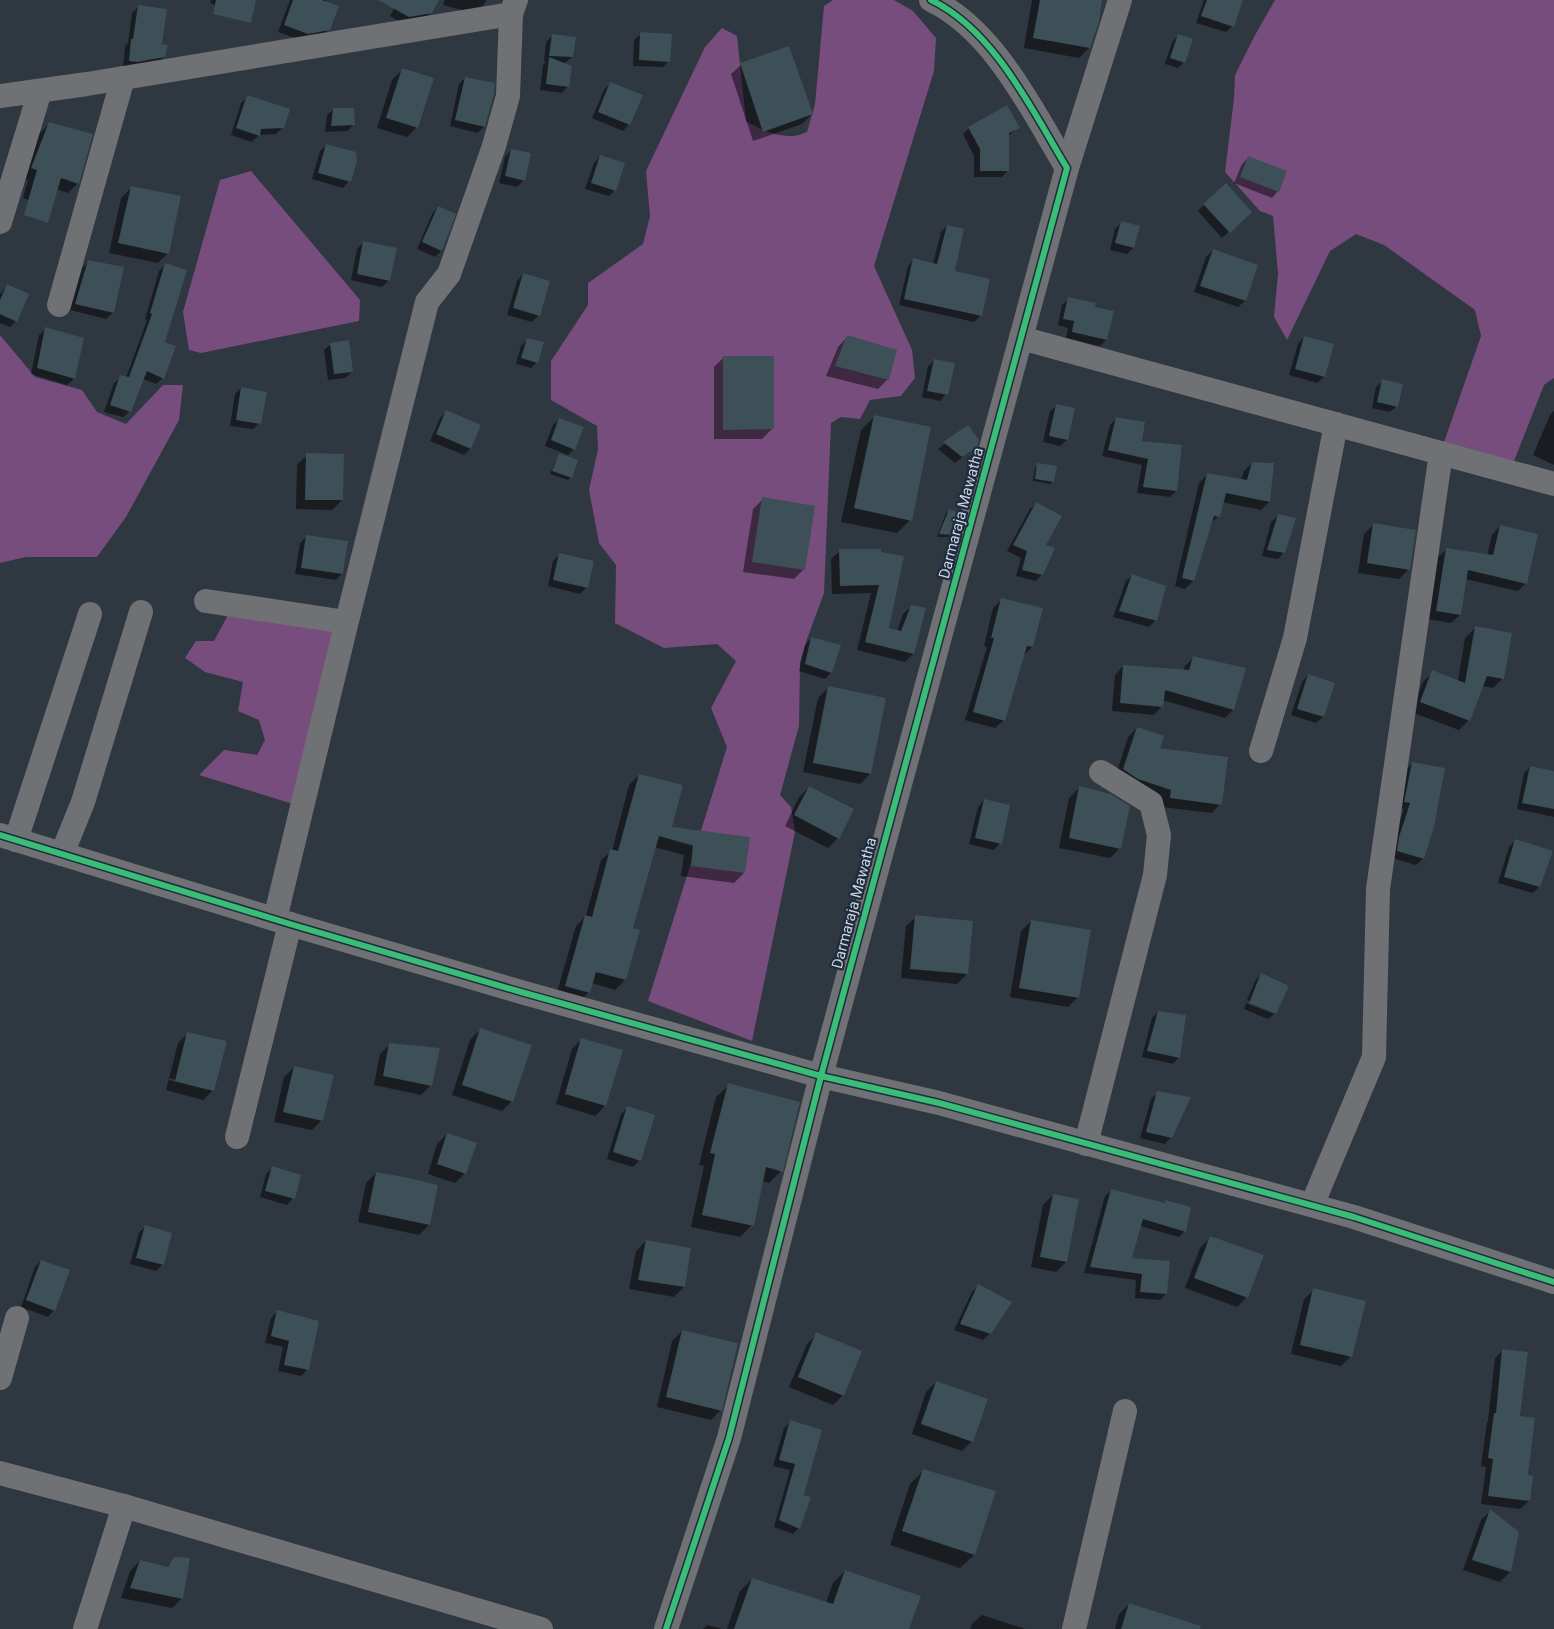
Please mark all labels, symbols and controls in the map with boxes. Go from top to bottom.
street label: Darmaraja Mawatha [935,446,987,580]
street label: Darmaraja Mawatha [828,836,880,970]

